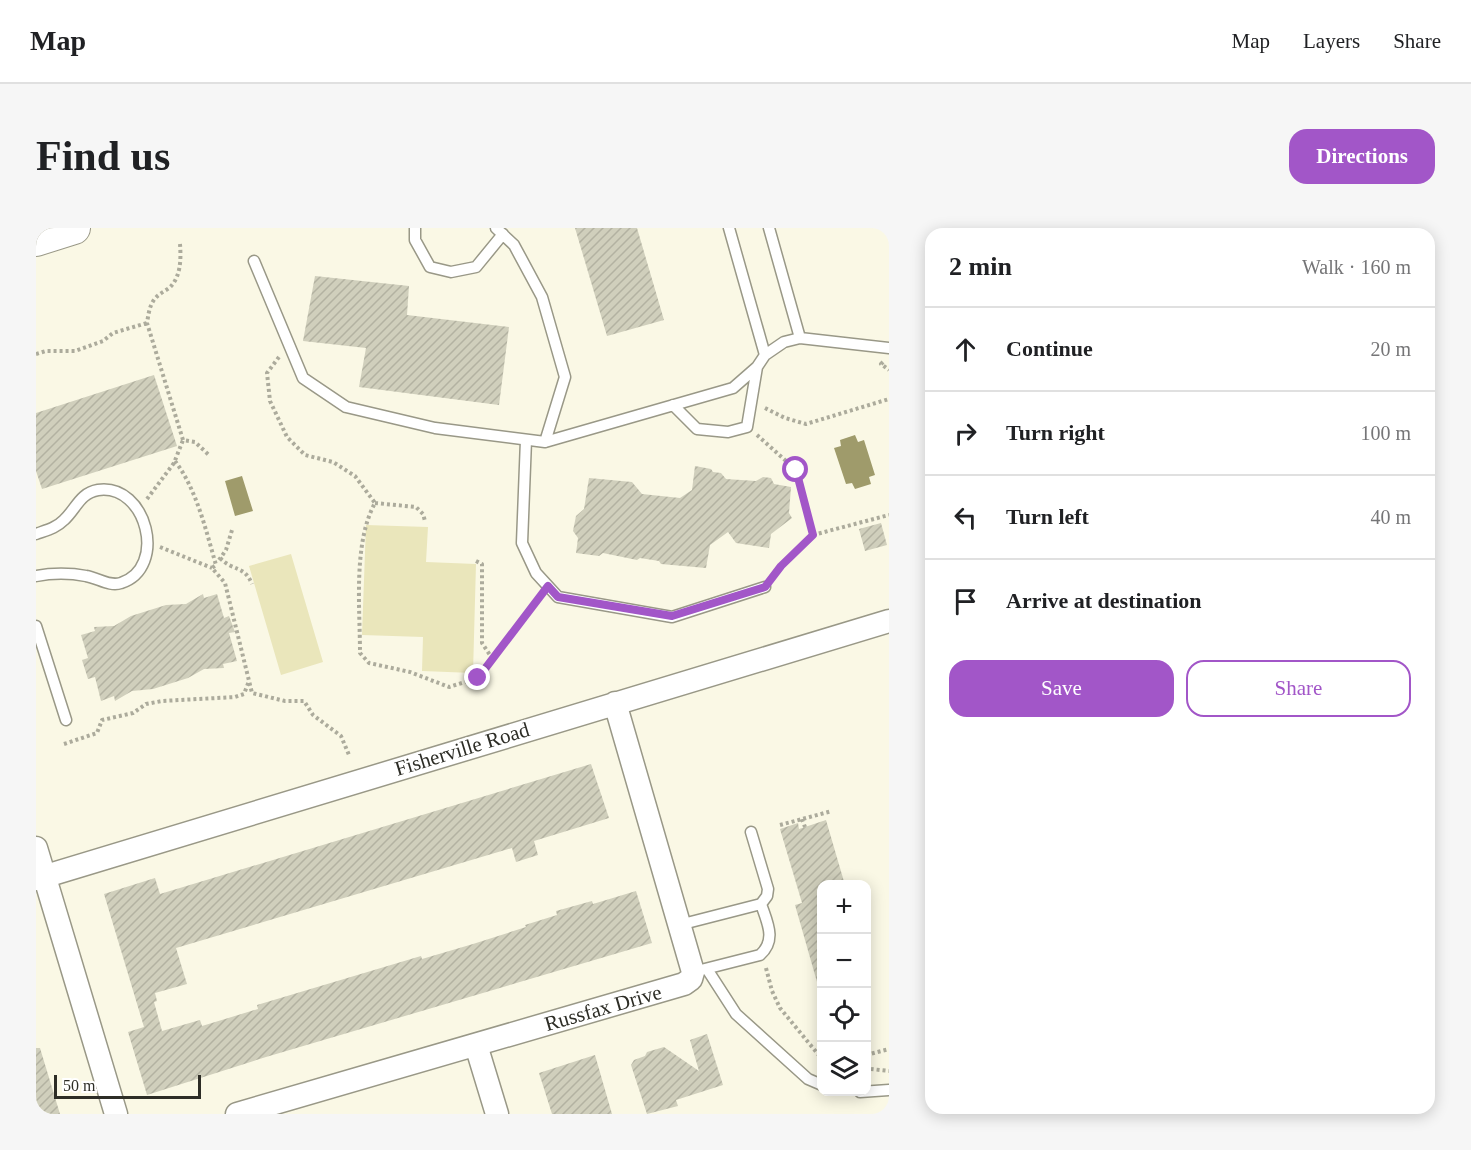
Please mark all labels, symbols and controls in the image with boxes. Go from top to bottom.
text: Map [30,25,86,56]
text: Map [1232,29,1270,53]
text: Layers [1303,29,1360,53]
text: Share [1393,29,1441,53]
button: Directions [1289,129,1435,184]
text: Find us [36,133,170,179]
text: 2 min [949,252,1012,281]
text: Walk · 160 m [1302,256,1411,278]
icon: ahead [949,333,982,366]
text: Continue [1006,336,1093,361]
text: 20 m [1370,338,1411,360]
icon: right [949,417,982,450]
text: Turn right [1006,420,1105,445]
text: 100 m [1360,422,1411,444]
route start [782,456,808,482]
icon: left [949,501,982,534]
text: Turn left [1006,504,1089,529]
text: 40 m [1370,506,1411,528]
icon: arrive [949,585,982,618]
text: Arrive at destination [1006,588,1202,613]
button: Save [949,660,1174,717]
button: Share [1186,660,1411,717]
route end [464,664,490,690]
street label: Fisherville Road [392,717,533,781]
map controls [817,880,871,1096]
button: + [817,880,871,934]
button: − [817,934,871,988]
street label: Russfax Drive [542,980,664,1036]
button: locate [817,988,871,1042]
button: layers [817,1042,871,1096]
scale bar [54,1072,201,1100]
text: 50 m [63,1077,95,1094]

